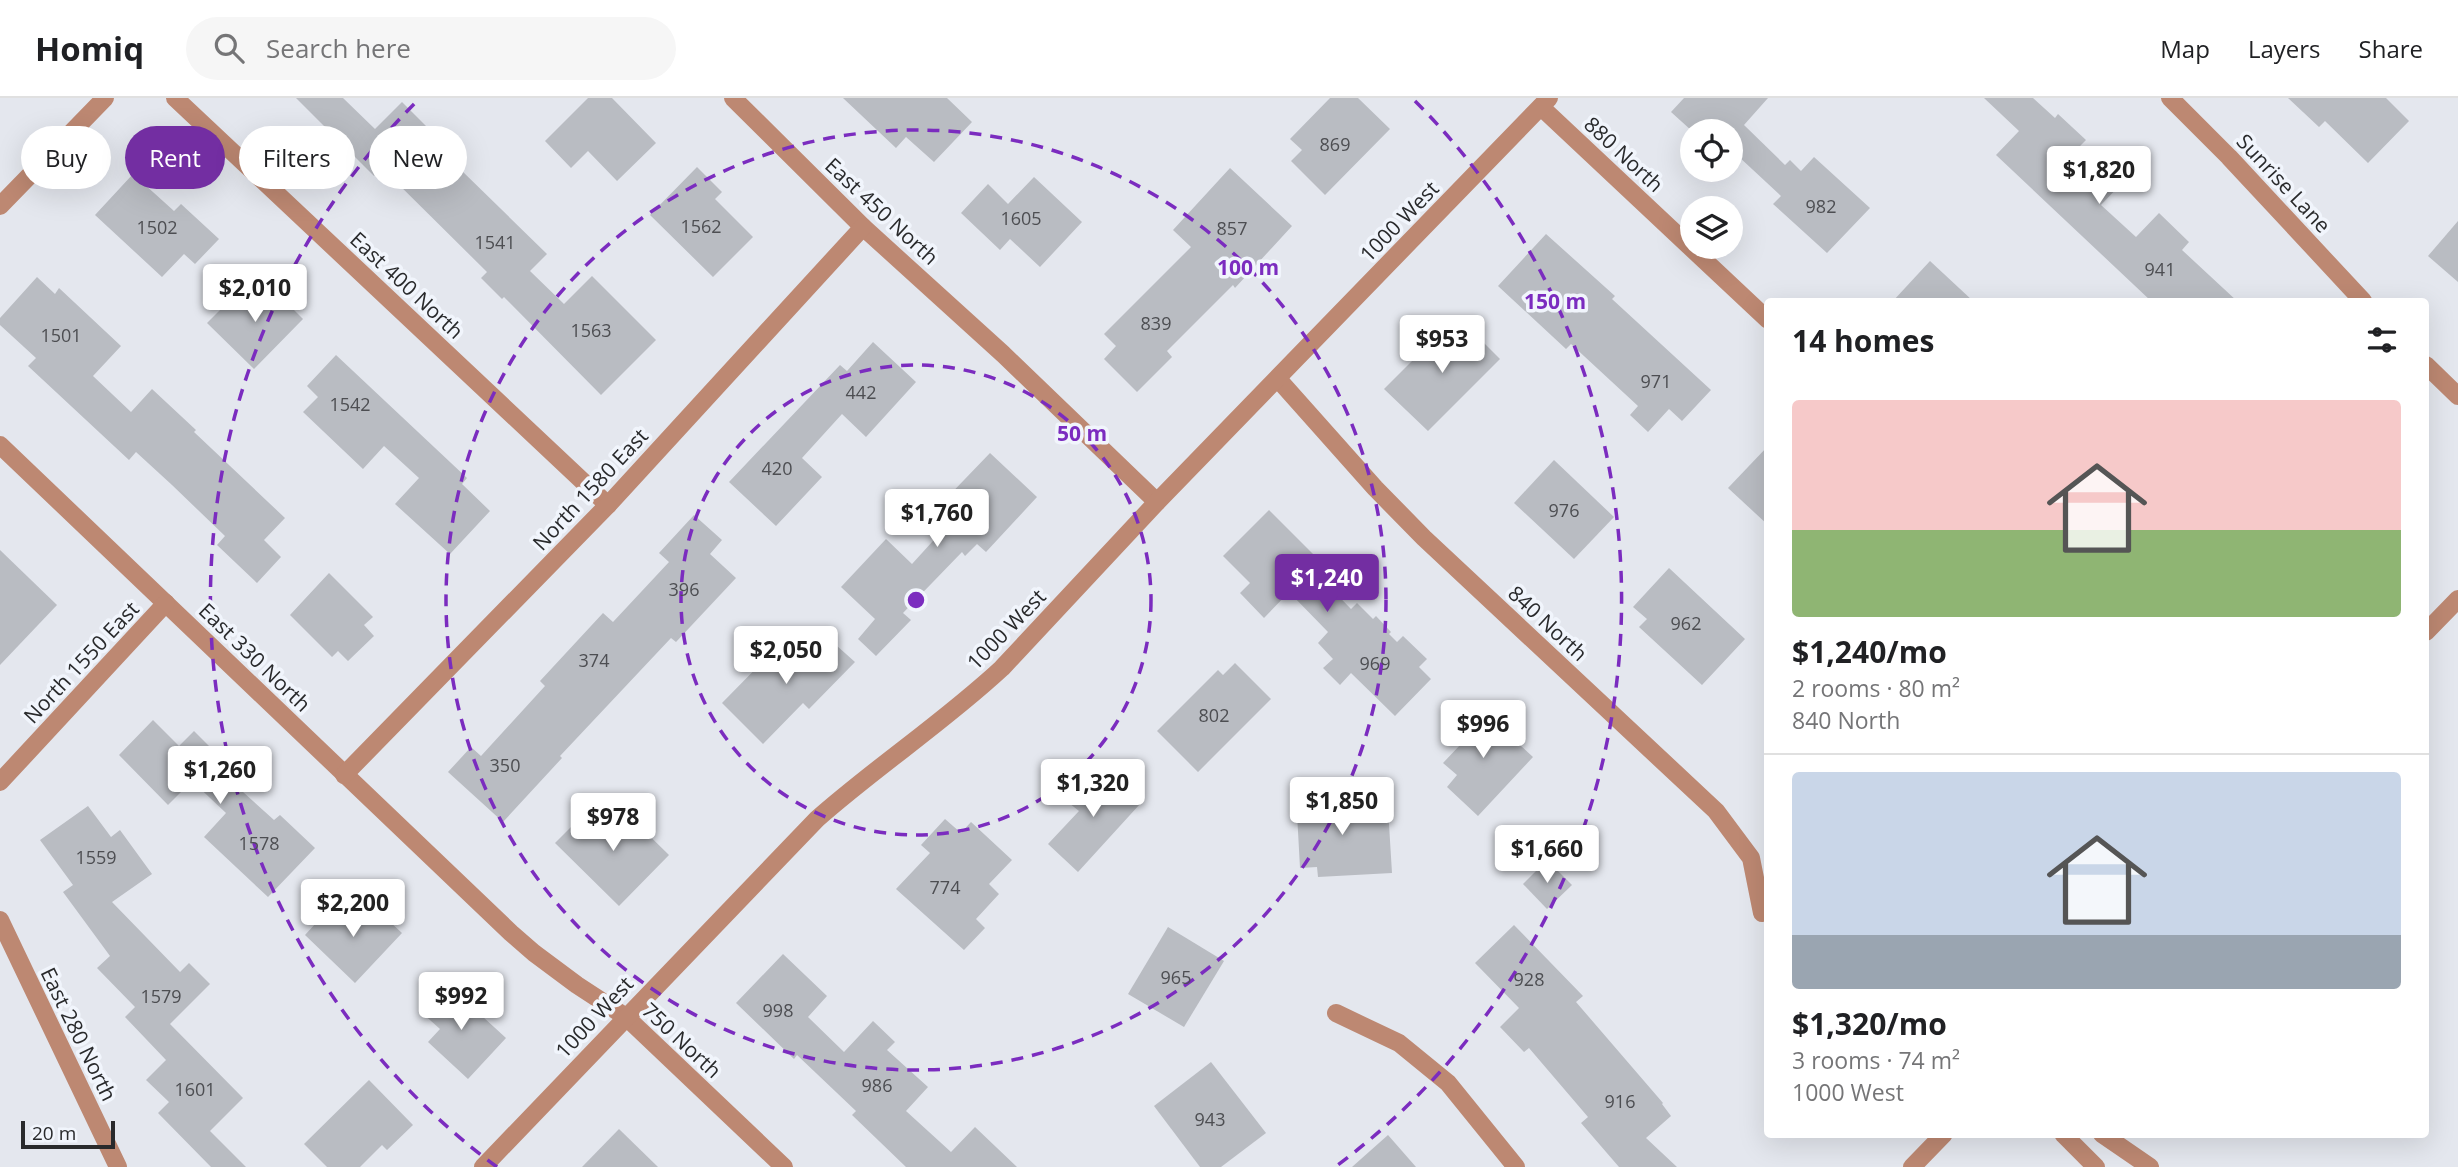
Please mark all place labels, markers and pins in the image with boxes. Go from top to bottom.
pin: $1,820 [2042,146,2156,206]
pin: $2,010 [198,264,312,324]
pin: $953 [1401,316,1483,375]
pin: $1,760 [880,490,994,549]
pin: $1,240 [1270,554,1384,614]
centre of rings [904,588,928,612]
pin: $2,050 [729,626,843,686]
pin: $996 [1442,700,1524,760]
pin: $1,260 [163,746,277,806]
pin: $1,320 [1036,760,1150,819]
pin: $1,850 [1285,778,1399,837]
pin: $978 [572,794,654,853]
pin: $1,660 [1490,826,1604,885]
pin: $2,200 [296,880,410,939]
pin: $992 [420,972,502,1032]

